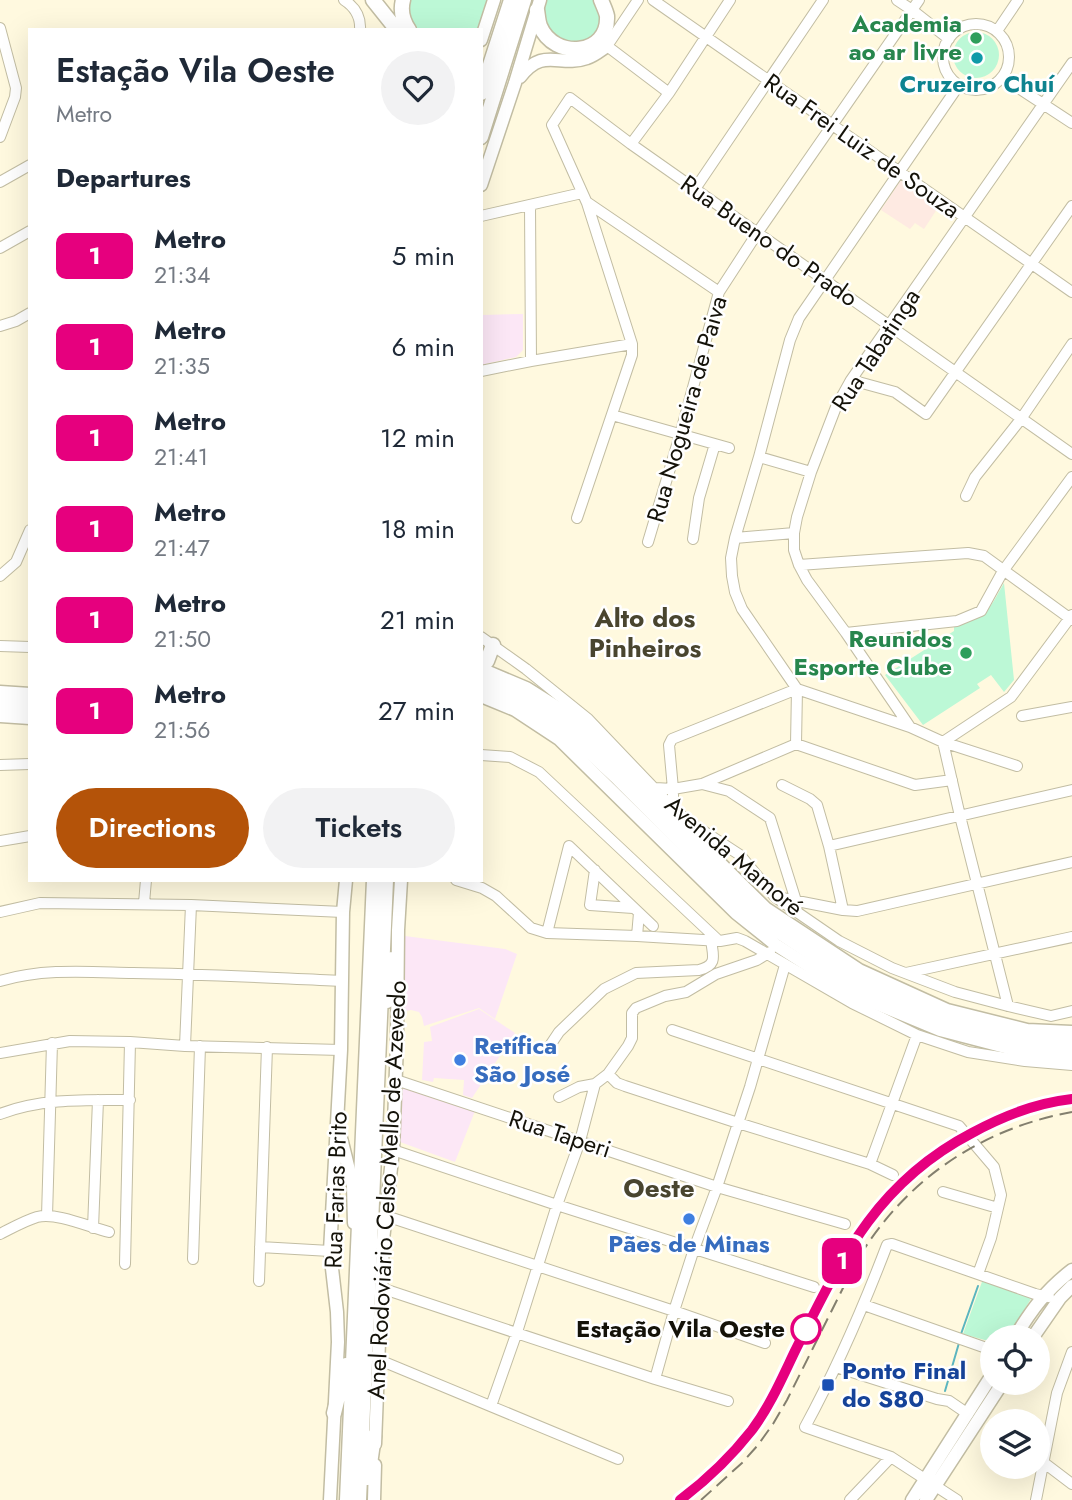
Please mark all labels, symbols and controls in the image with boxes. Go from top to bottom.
place label: Academia ao ar livre [849,6,962,69]
marker: Academia ao ar livre [968,30,984,46]
text: Estação Vila Oeste [56,47,335,94]
marker: Cruzeiro Chuí [969,50,985,66]
button: heart [381,51,455,125]
street label: Rua Frei Luiz de Souza [757,65,967,226]
place label: Cruzeiro Chuí [900,66,1056,101]
text: Metro [56,97,112,131]
text: Departures [56,159,191,197]
street label: Rua Bueno do Prado [674,166,865,315]
text: Metro [154,220,226,258]
text: 5 min [392,237,455,275]
text: 1 [88,238,101,273]
text: 21:34 [154,258,210,292]
street label: Rua Tabatinga [823,281,928,418]
street label: Rua Nogueira de Paiva [637,292,736,526]
text: Metro [154,311,226,349]
text: 6 min [392,328,455,366]
text: 1 [88,329,101,364]
text: 21:35 [154,349,210,383]
text: Metro [154,402,226,440]
text: 12 min [380,419,455,457]
text: 1 [88,420,101,455]
text: 21:41 [154,440,208,474]
text: Metro [154,493,226,531]
text: 18 min [381,510,455,548]
text: 1 [88,511,101,546]
text: 21:47 [154,531,210,565]
text: Metro [154,584,226,622]
district label: Alto dos Pinheiros [589,599,701,667]
text: 21 min [380,601,455,639]
text: 1 [88,602,101,637]
place label: Reunidos Esporte Clube [794,621,952,684]
text: 21:50 [154,622,211,656]
marker: Reunidos Esporte Clube [958,645,974,661]
text: Metro [154,675,226,713]
text: 27 min [378,692,455,730]
text: 1 [88,693,101,728]
text: 21:56 [154,713,211,747]
street label: Avenida Mamoré [657,787,811,924]
button: Directions [56,788,249,868]
button: Tickets [263,788,455,868]
street label: Anel Rodoviário Celso Mello de Azevedo [358,980,415,1400]
place label: Retífica São José [474,1028,570,1091]
marker: Retífica São José [452,1052,468,1068]
street label: Rua Taperi [505,1101,616,1166]
street label: Rua Farias Brito [315,1111,356,1269]
district label: Oeste [623,1169,695,1207]
marker: Pães de Minas [681,1211,697,1227]
place label: Pães de Minas [608,1226,770,1261]
line badge: 1 [819,1238,865,1284]
text: 1 [836,1243,848,1278]
place label: Estação Vila Oeste [576,1311,785,1346]
marker: Estação Vila Oeste [791,1314,821,1344]
map controls [980,1325,1050,1479]
button: locate [980,1325,1050,1395]
place label: Ponto Final do S80 [842,1353,966,1416]
marker: Ponto Final do S80 [820,1377,836,1393]
button: layers [980,1409,1050,1479]

